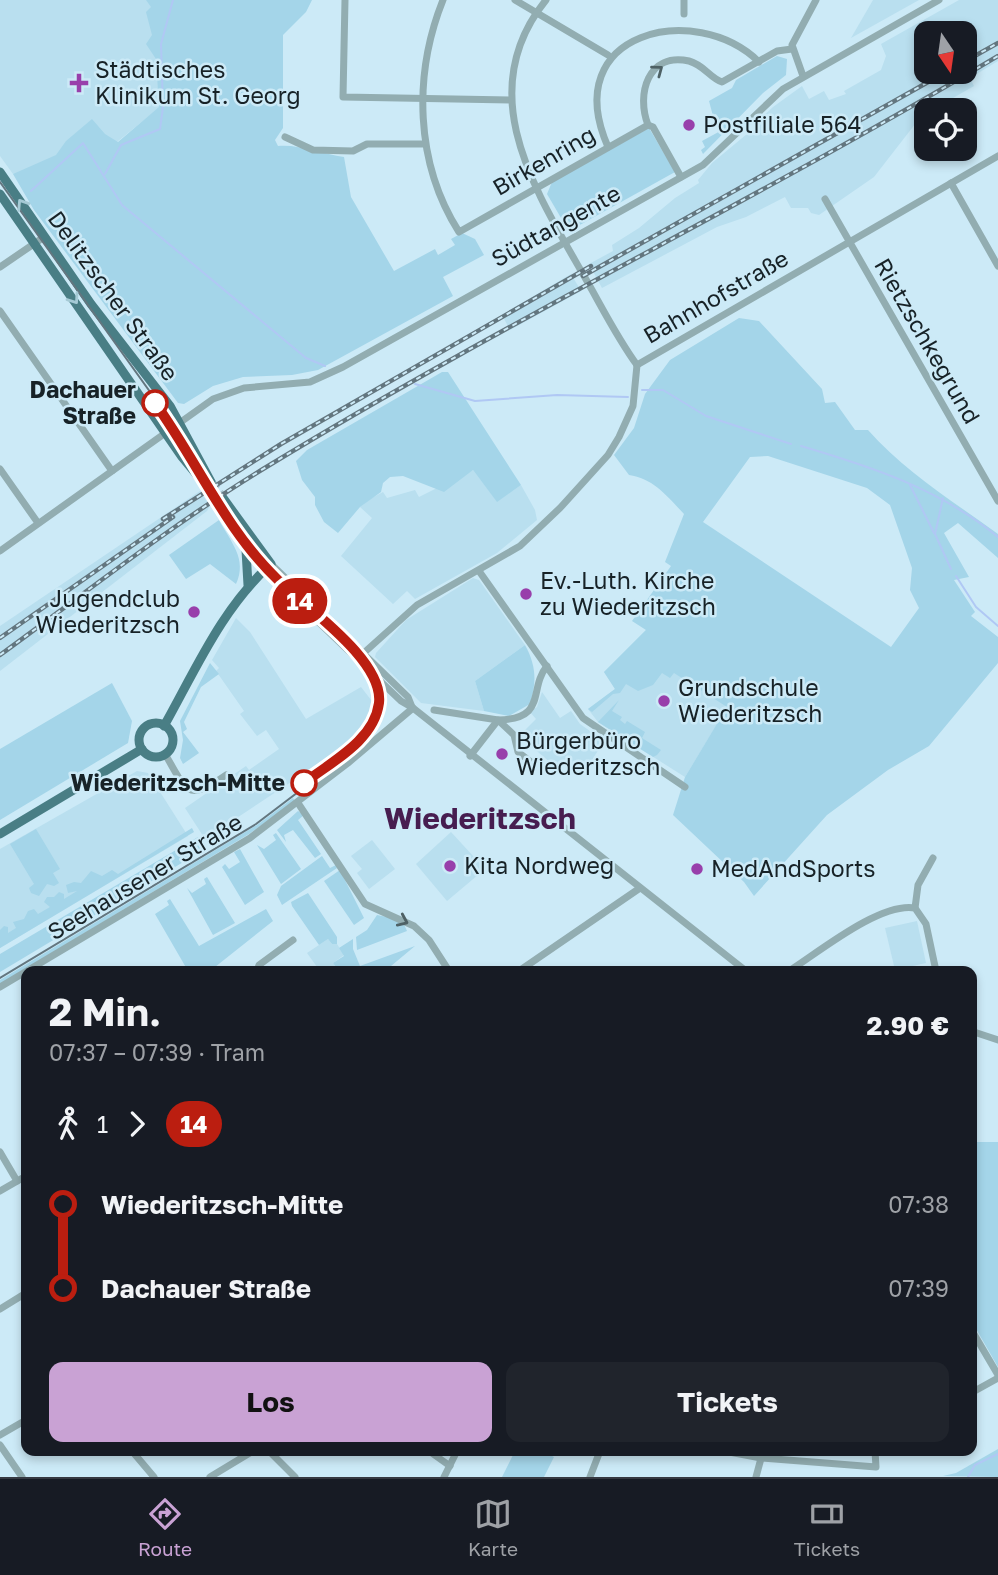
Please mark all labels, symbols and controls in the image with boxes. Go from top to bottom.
north arrow [914,21,976,84]
map controls [914,21,977,161]
place label: Städtisches Klinikum St. Georg [95,55,301,109]
one-way arrow [651,66,663,78]
marker: Städtisches Klinikum St. Georg [69,73,89,93]
button: locate [914,98,977,161]
place label: Postfiliale 564 [703,110,862,138]
marker: Postfiliale 564 [681,117,697,133]
street label: Birkenring [487,120,600,201]
street label: Südtangente [486,178,625,272]
one-way arrow [18,199,31,212]
street label: Delitzscher Straße [43,205,185,386]
street label: Bahnhofstraße [638,243,793,349]
street label: Rietzschkegrund [869,253,987,428]
one-way arrow [66,291,78,304]
place label: Dachauer Straße [30,375,136,429]
marker: Dachauer Straße [142,390,168,416]
place label: Ev.-Luth. Kirche zu Wiederitzsch [540,566,716,620]
line badge: 14 [268,578,332,624]
place label: Jugendclub Wiederitzsch [36,584,180,638]
text: 14 [286,586,314,615]
marker: Ev.-Luth. Kirche zu Wiederitzsch [518,586,534,602]
marker: Jugendclub Wiederitzsch [186,604,202,620]
place label: Grundschule Wiederitzsch [678,673,822,727]
marker: Grundschule Wiederitzsch [656,693,672,709]
place label: Bürgerbüro Wiederitzsch [516,726,660,780]
marker: Bürgerbüro Wiederitzsch [494,746,510,762]
place label: Wiederitzsch-Mitte [71,768,285,796]
marker: Wiederitzsch-Mitte [291,770,317,796]
district label: Wiederitzsch [384,800,576,836]
street label: Seehausener Straße [42,807,247,945]
place label: Kita Nordweg [464,851,614,879]
place label: MedAndSports [711,854,875,882]
marker: Kita Nordweg [442,858,458,874]
marker: MedAndSports [689,861,705,877]
one-way arrow [396,913,408,927]
text: 2 Min. [49,989,161,1034]
text: 2.90 € [867,1010,949,1041]
text: 07:37 – 07:39 · Tram [49,1038,265,1066]
icon: walk [49,1105,87,1143]
icon: forward [118,1105,156,1143]
text: 14 [180,1109,208,1138]
text: 1 [97,1110,108,1138]
text: Wiederitzsch-Mitte [101,1189,343,1220]
text: 07:38 [888,1190,949,1218]
text: Dachauer Straße [101,1273,311,1304]
text: 07:39 [888,1274,949,1302]
button: Los [49,1362,492,1442]
button: Tickets [506,1362,949,1442]
tab: Route [138,1495,192,1560]
tab: Karte [468,1495,518,1560]
tab: Tickets [794,1495,860,1560]

